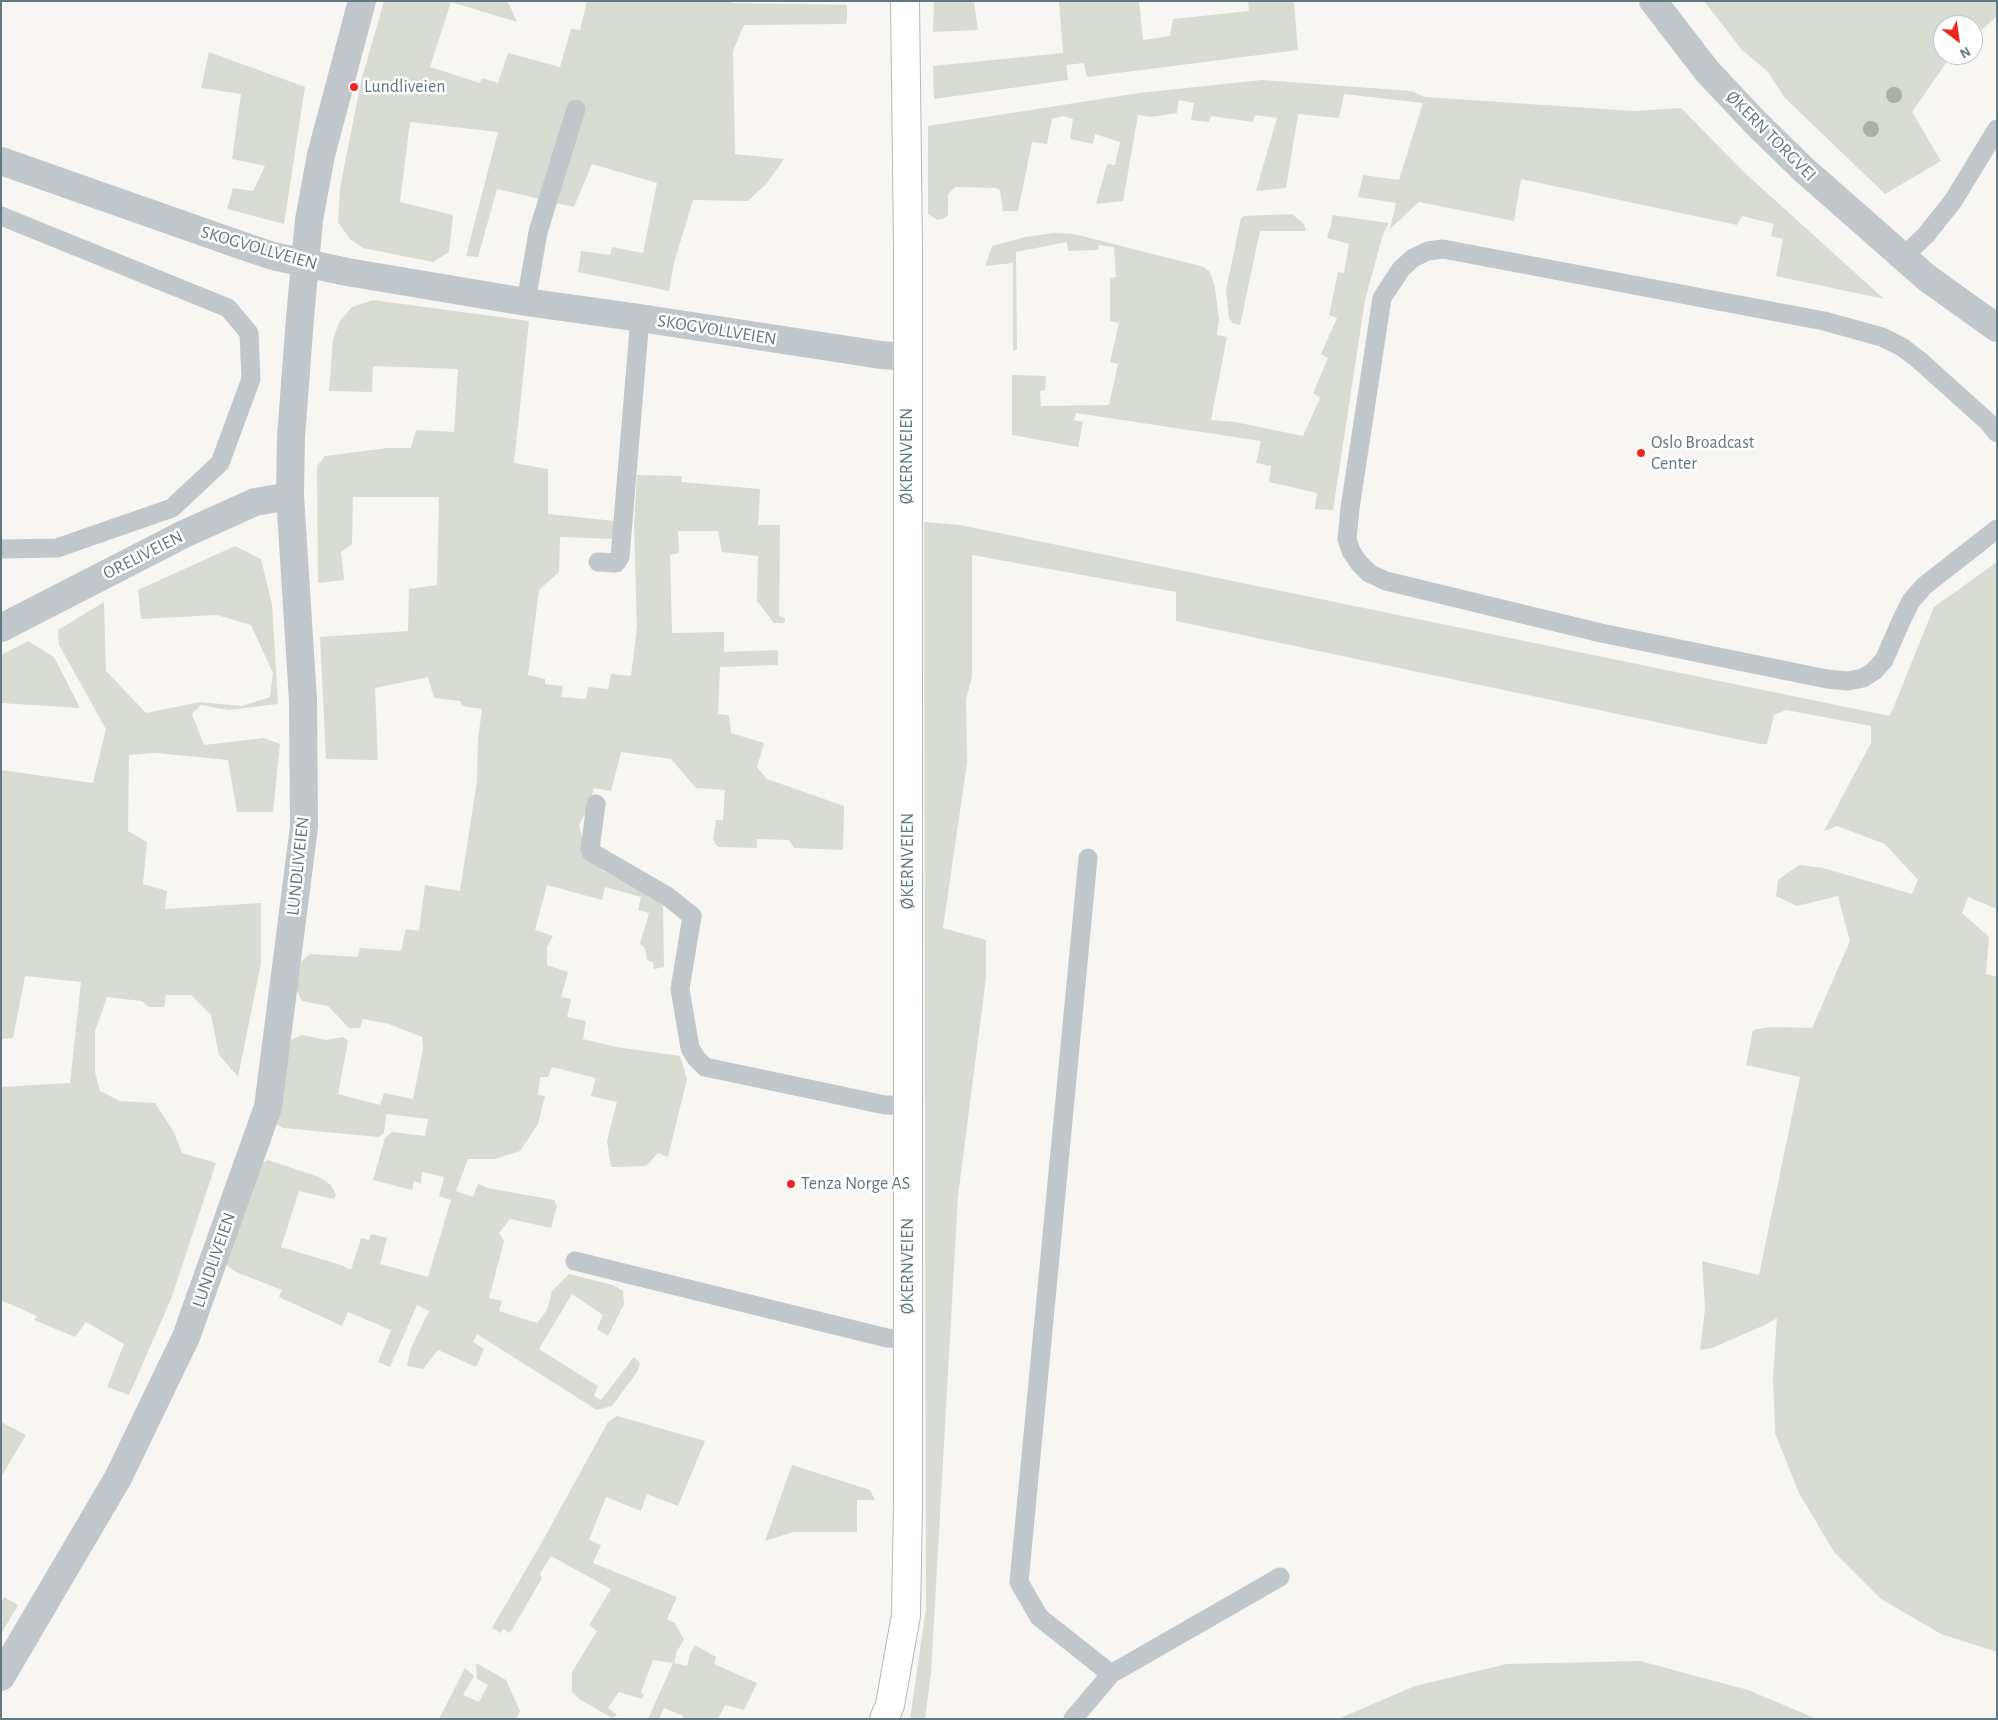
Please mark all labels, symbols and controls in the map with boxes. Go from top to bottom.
north arrow [1933,15,1983,65]
text: N [1957,44,1973,61]
place label: Lundliveien [364,76,445,98]
marker: Lundliveien [348,81,360,93]
street label: ØKERN TORGVEI [1721,86,1821,186]
street label: SKOGVOLLVEIEN [198,221,320,275]
street label: SKOGVOLLVEIEN [656,310,778,350]
street label: ØKERNVEIEN [896,408,918,504]
place label: Oslo Broadcast Center [1651,432,1755,474]
marker: Oslo Broadcast Center [1635,447,1647,459]
street label: ORELIVEIEN [99,526,187,584]
street label: ØKERNVEIEN [897,813,919,909]
street label: LUNDLIVEIEN [282,815,314,917]
place label: Tenza Norge AS [801,1173,910,1195]
marker: Tenza Norge AS [785,1178,797,1190]
street label: LUNDLIVEIEN [188,1210,240,1310]
street label: ØKERNVEIEN [897,1218,919,1314]

